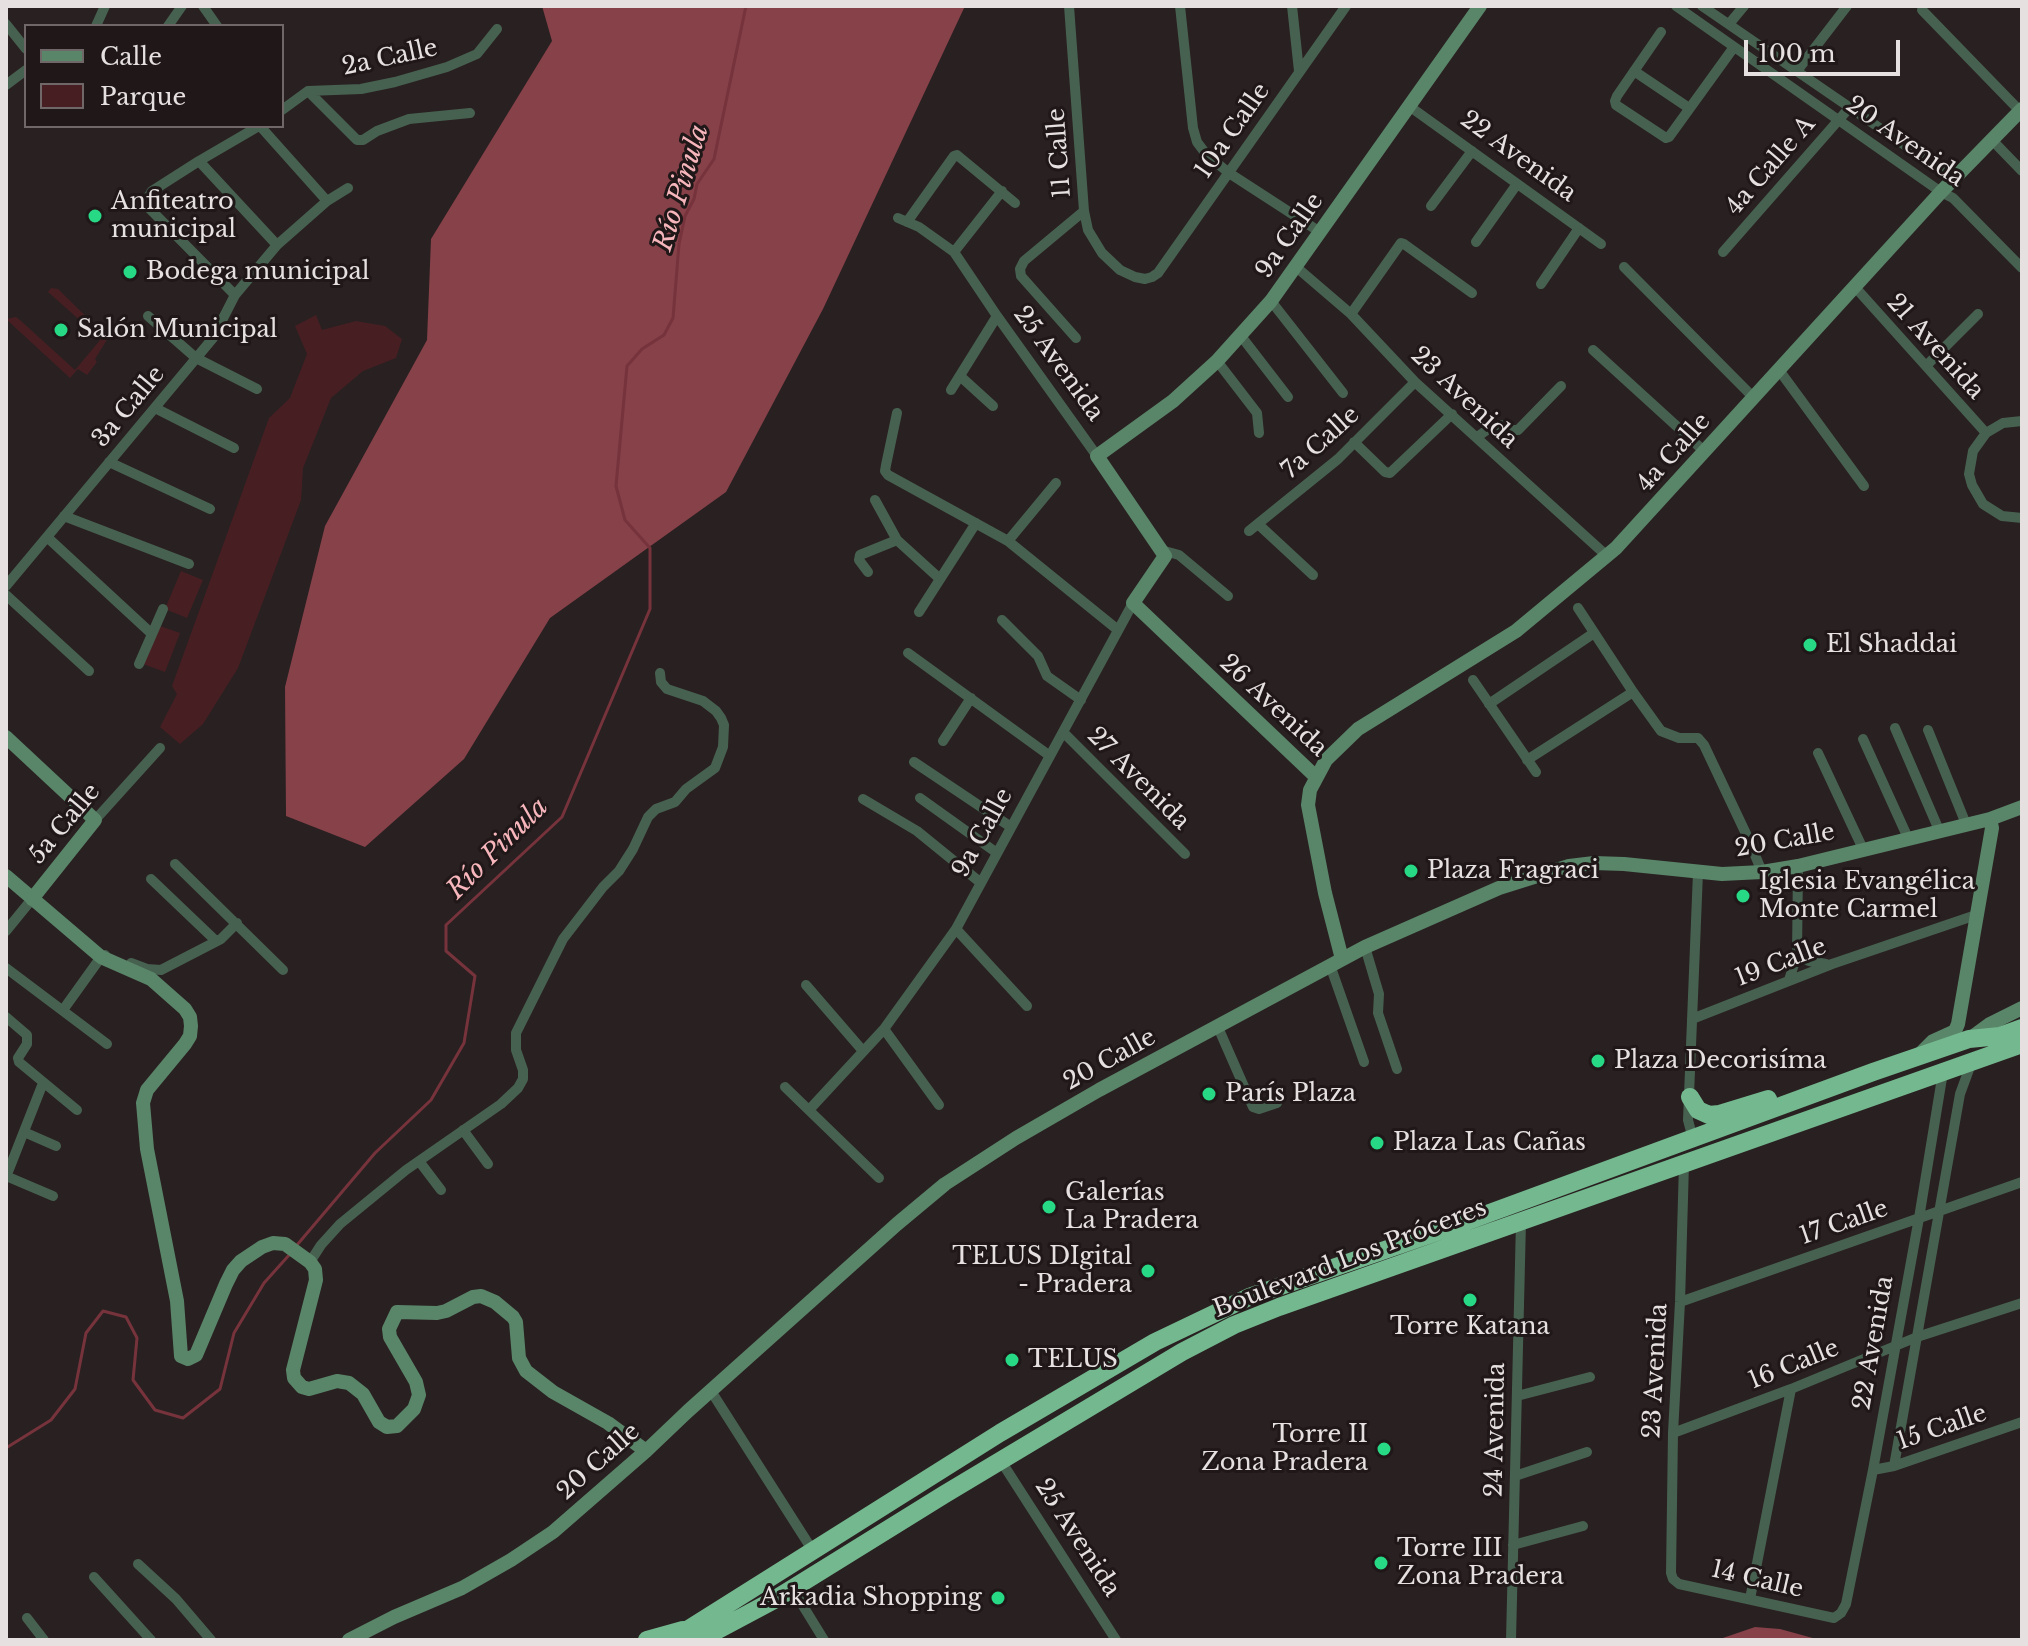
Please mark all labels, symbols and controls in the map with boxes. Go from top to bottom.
legend [24,24,284,128]
scale bar [1748,24,1904,74]
street label: 2a Calle [340,34,440,82]
text: 100 m [1758,39,1836,68]
text: Calle [100,42,162,71]
street label: 10a Calle [1190,78,1276,184]
text: Parque [100,82,186,111]
street label: 20 Avenida [1840,91,1970,193]
street label: 22 Avenida [1455,105,1581,209]
street label: 11 Calle [1042,107,1078,199]
street label: 4a Calle A [1720,111,1822,221]
water label: Río Pinula [648,121,716,255]
place label: Anfiteatro municipal [111,188,236,244]
street label: 9a Calle [1250,188,1330,284]
marker: Anfiteatro municipal [86,207,104,225]
place label: Bodega municipal [146,258,370,286]
marker: Bodega municipal [121,263,139,281]
street label: 21 Avenida [1880,288,1990,406]
street label: 25 Avenida [1007,301,1109,427]
place label: Salón Municipal [77,316,278,344]
marker: Salón Municipal [52,321,70,339]
street label: 23 Avenida [1405,341,1523,455]
street label: 3a Calle [87,361,171,453]
street label: 7a Calle [1276,401,1366,485]
street label: 4a Calle [1631,408,1717,498]
place label: El Shaddai [1826,631,1957,659]
marker: El Shaddai [1801,636,1819,654]
street label: 26 Avenida [1213,649,1333,763]
street label: 27 Avenida [1081,722,1195,836]
street label: 5a Calle [23,778,107,870]
street label: 9a Calle [947,783,1019,883]
water label: Río Pinula [441,792,555,906]
street label: 20 Calle [1733,818,1837,864]
place label: Plaza Fragraci [1427,857,1599,885]
marker: Plaza Fragraci [1402,862,1420,880]
place label: Iglesia Evangélica Monte Carmel [1759,868,1975,924]
marker: Iglesia Evangélica Monte Carmel [1734,887,1752,905]
street label: 19 Calle [1732,933,1830,993]
street label: 20 Calle [1059,1023,1161,1097]
place label: Plaza Decorisíma [1614,1047,1826,1075]
marker: Plaza Decorisíma [1589,1052,1607,1070]
place label: París Plaza [1225,1080,1356,1108]
marker: París Plaza [1200,1085,1218,1103]
place label: Plaza Las Cañas [1393,1129,1586,1157]
marker: Plaza Las Cañas [1368,1134,1386,1152]
place label: Galerías La Pradera [1065,1179,1199,1235]
street label: Boulevard Los Próceres [1209,1194,1491,1324]
street label: 17 Calle [1796,1194,1892,1252]
marker: Galerías La Pradera [1040,1198,1058,1216]
place label: TELUS DIgital - Pradera [952,1243,1132,1299]
marker: TELUS DIgital - Pradera [1139,1262,1157,1280]
street label: 22 Avenida [1848,1274,1900,1412]
marker: Torre Katana [1461,1291,1479,1309]
street label: 23 Avenida [1638,1302,1674,1440]
place label: Torre Katana [1390,1313,1550,1341]
street label: 16 Calle [1745,1334,1843,1396]
place label: TELUS [1028,1346,1118,1374]
marker: TELUS [1003,1351,1021,1369]
street label: 24 Avenida [1480,1362,1512,1498]
street label: 15 Calle [1893,1399,1991,1457]
street label: 20 Calle [552,1418,646,1506]
place label: Torre II Zona Pradera [1201,1421,1368,1477]
marker: Torre II Zona Pradera [1375,1440,1393,1458]
street label: 25 Avenida [1028,1474,1126,1602]
place label: Torre III Zona Pradera [1397,1535,1564,1591]
marker: Torre III Zona Pradera [1372,1554,1390,1572]
street label: 14 Calle [1708,1555,1806,1605]
place label: Arkadia Shopping [760,1584,982,1612]
marker: Arkadia Shopping [989,1589,1007,1607]

